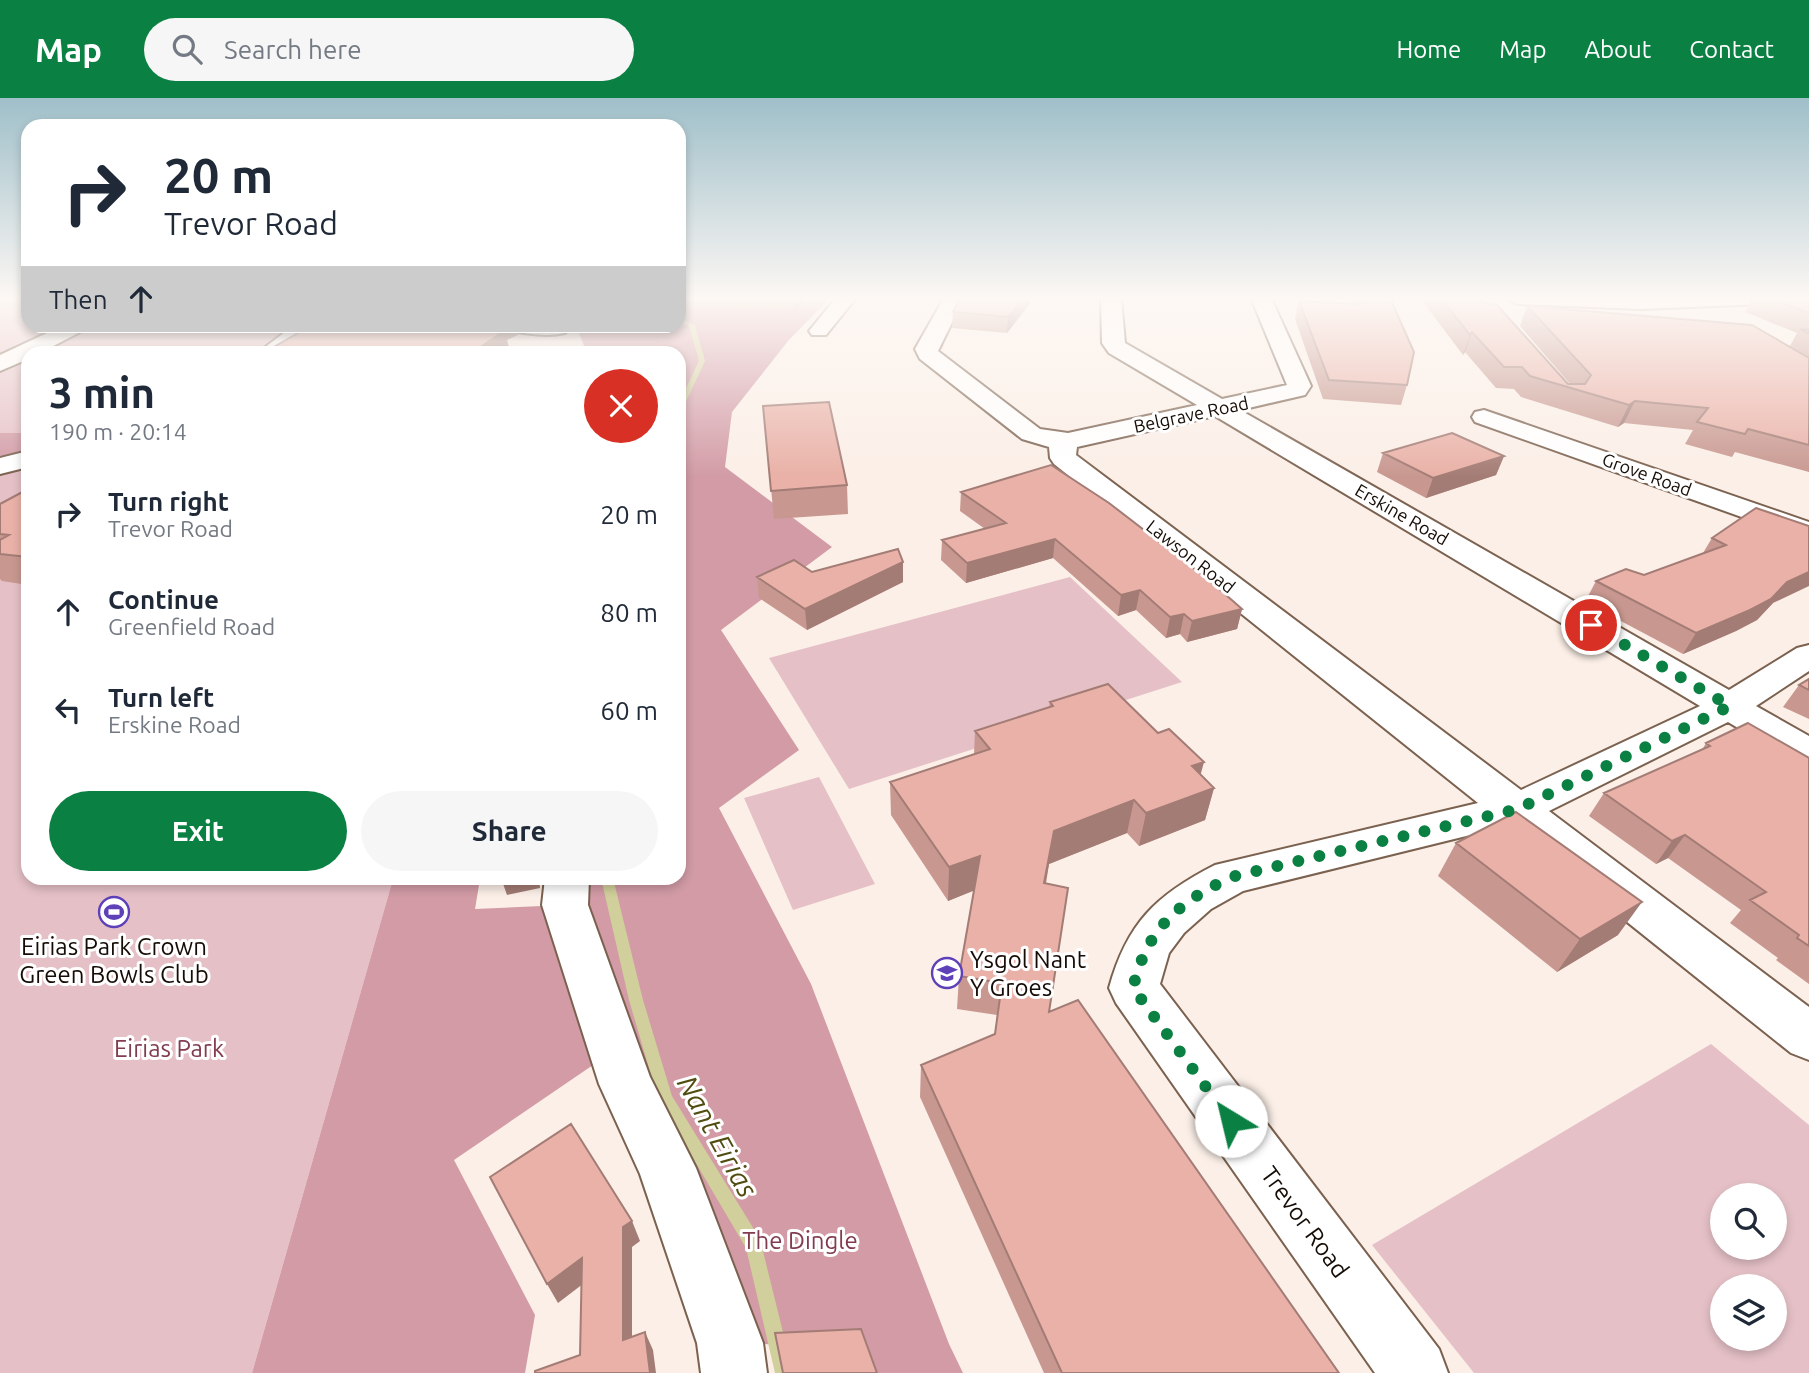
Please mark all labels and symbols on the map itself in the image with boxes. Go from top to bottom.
street label: Belgrave Road [1132,392,1250,436]
street label: Grove Road [1600,449,1694,499]
street label: Erskine Road [1352,479,1452,549]
street label: Lawson Road [1143,515,1239,597]
pin [1561,595,1621,655]
sports icon: Eirias Park Crown Green Bowls Club [97,895,131,929]
place label: Eirias Park Crown Green Bowls Club [19,933,209,988]
place label: Ysgol Nant Y Groes [970,946,1087,1001]
school or university icon: Ysgol Nant Y Groes [930,956,964,990]
park label: Eirias Park [114,1035,224,1062]
water label: Nant Eirias [672,1070,764,1202]
position arrow [1194,1084,1268,1158]
street label: Trevor Road [1256,1161,1354,1283]
park label: The Dingle [742,1227,858,1254]

